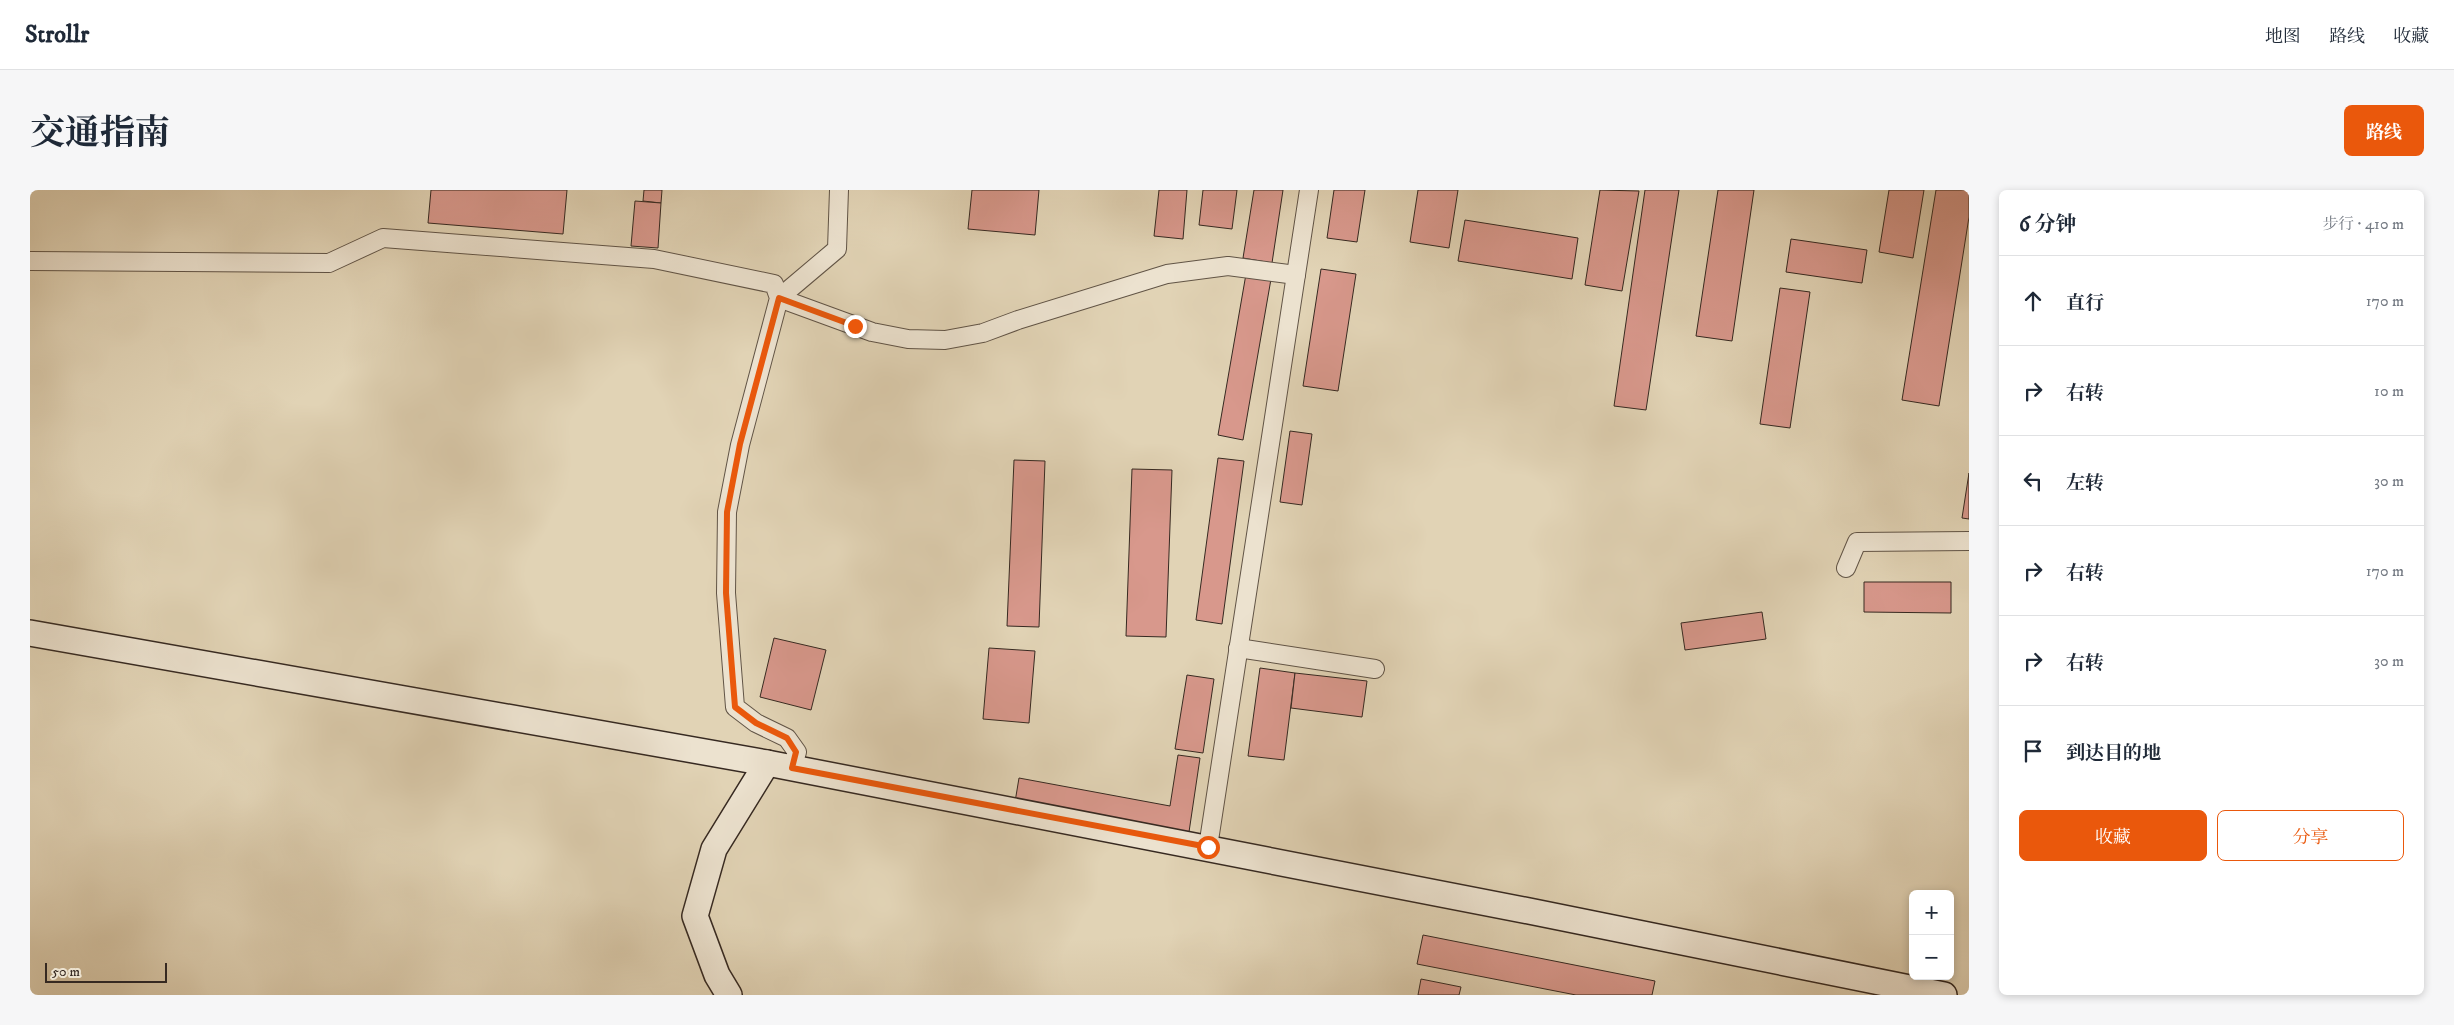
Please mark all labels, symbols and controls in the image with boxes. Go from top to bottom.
text: Strollr [25,20,89,50]
text: 地图 [2265,26,2301,48]
text: 路线 [2329,26,2365,48]
text: 收藏 [2393,26,2429,48]
button: 路线 [2344,105,2424,156]
text: 交通指南 [30,112,170,156]
text: 6 分钟 [2019,212,2076,238]
text: 步行 · 410 m [2322,214,2404,234]
icon: ahead [2019,287,2047,315]
text: 170 m [2366,291,2404,311]
text: 直行 [2066,292,2104,315]
route end [844,315,867,338]
icon: right [2019,377,2047,405]
text: 10 m [2374,381,2404,401]
text: 右转 [2066,382,2104,405]
icon: left [2019,467,2047,495]
text: 30 m [2374,471,2404,491]
text: 左转 [2066,472,2104,495]
icon: right [2019,557,2047,585]
text: 170 m [2366,561,2404,581]
text: 右转 [2066,562,2104,585]
icon: right [2019,647,2047,675]
text: 30 m [2374,651,2404,671]
text: 右转 [2066,652,2104,675]
icon: arrive [2019,737,2047,765]
text: 到达目的地 [2066,742,2161,765]
button: 收藏 [2019,810,2207,861]
button: 分享 [2217,810,2404,861]
route start [1197,836,1220,859]
map controls [1909,890,1954,980]
button: + [1909,890,1954,935]
button: − [1909,935,1954,980]
scale bar [45,960,168,983]
text: 50 m [52,963,80,981]

